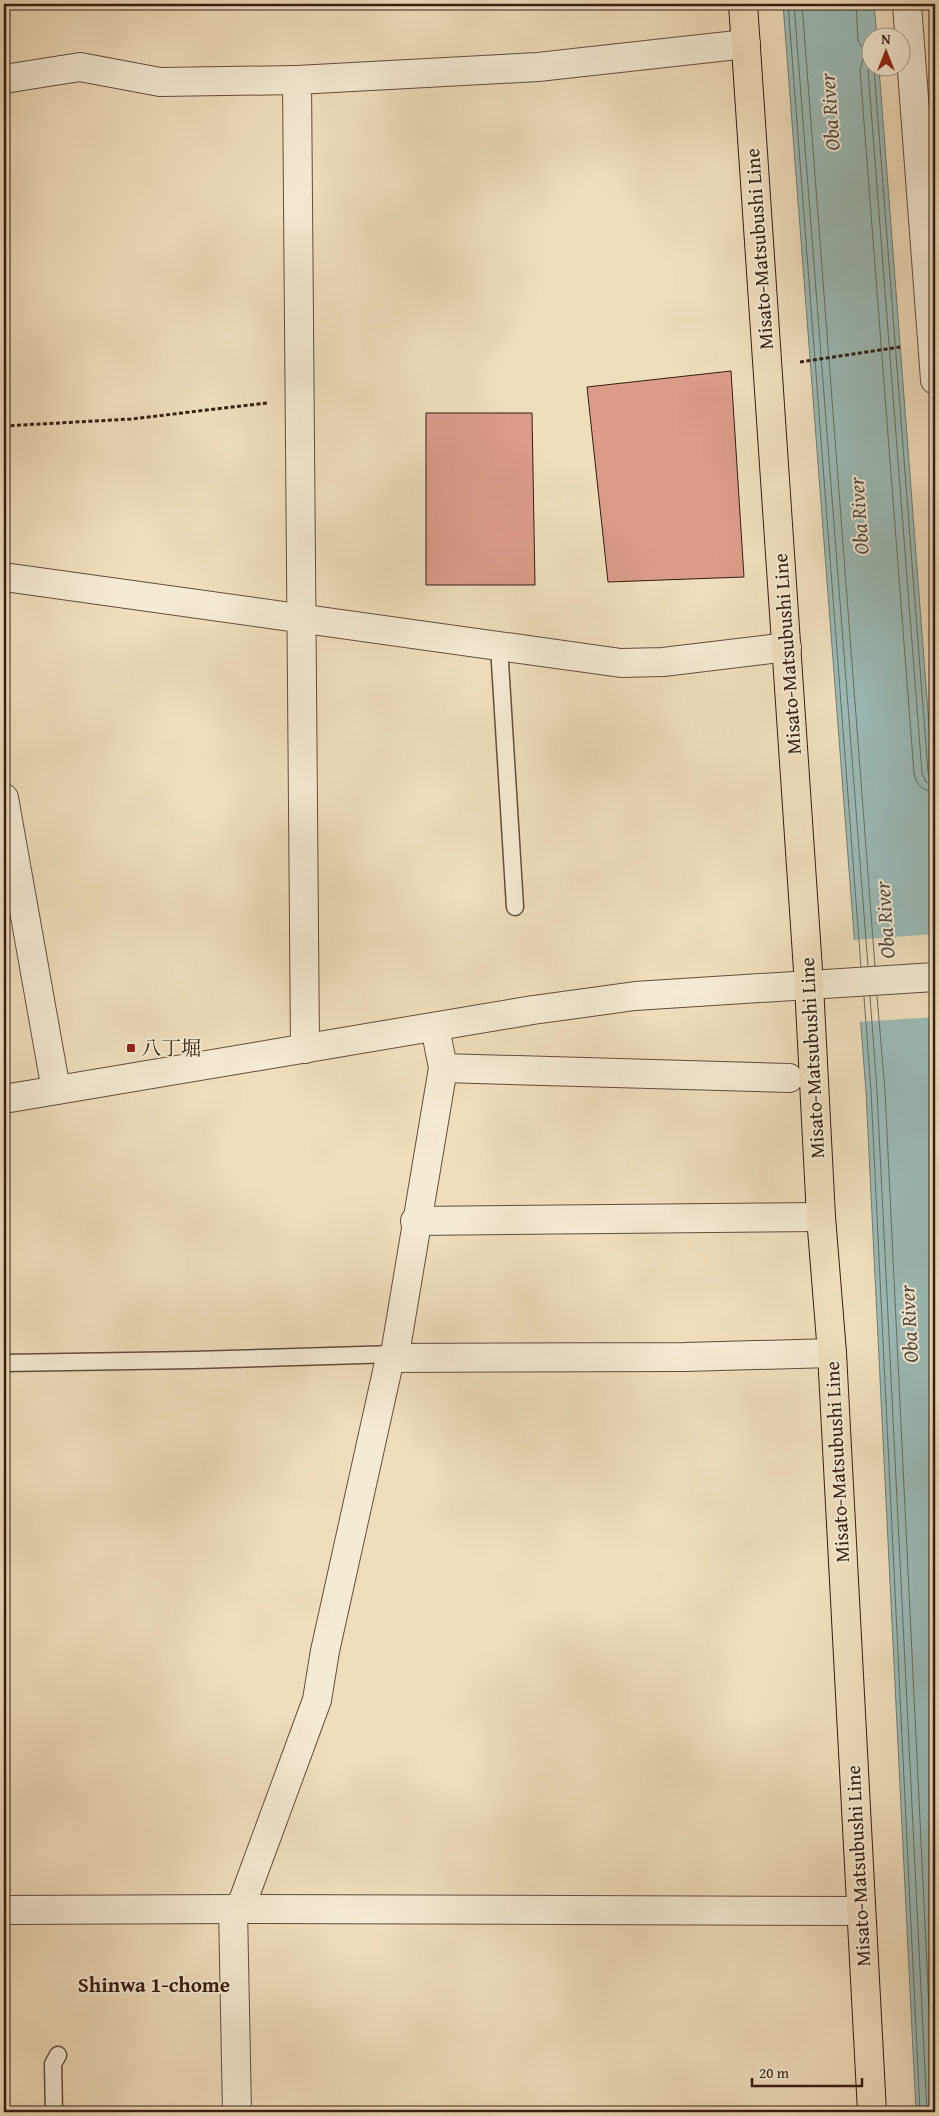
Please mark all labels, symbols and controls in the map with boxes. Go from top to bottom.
north arrow [862,28,912,78]
text: N [881,29,891,49]
water label: Oba River [811,71,848,152]
street label: Misato-Matsubushi Line [737,147,780,351]
water label: Oba River [840,475,877,556]
street label: Misato-Matsubushi Line [765,552,808,756]
water label: Oba River [866,879,903,960]
street label: Misato-Matsubushi Line [792,957,831,1159]
place label: 八丁堀 [141,1033,201,1062]
marker: 八丁堀 [125,1042,137,1054]
water label: Oba River [891,1283,926,1364]
street label: Misato-Matsubushi Line [817,1361,856,1563]
street label: Misato-Matsubushi Line [838,1765,877,1967]
district label: Shinwa 1-chome [78,1969,230,2000]
scale bar [752,2056,862,2088]
text: 20 m [759,2062,790,2083]

